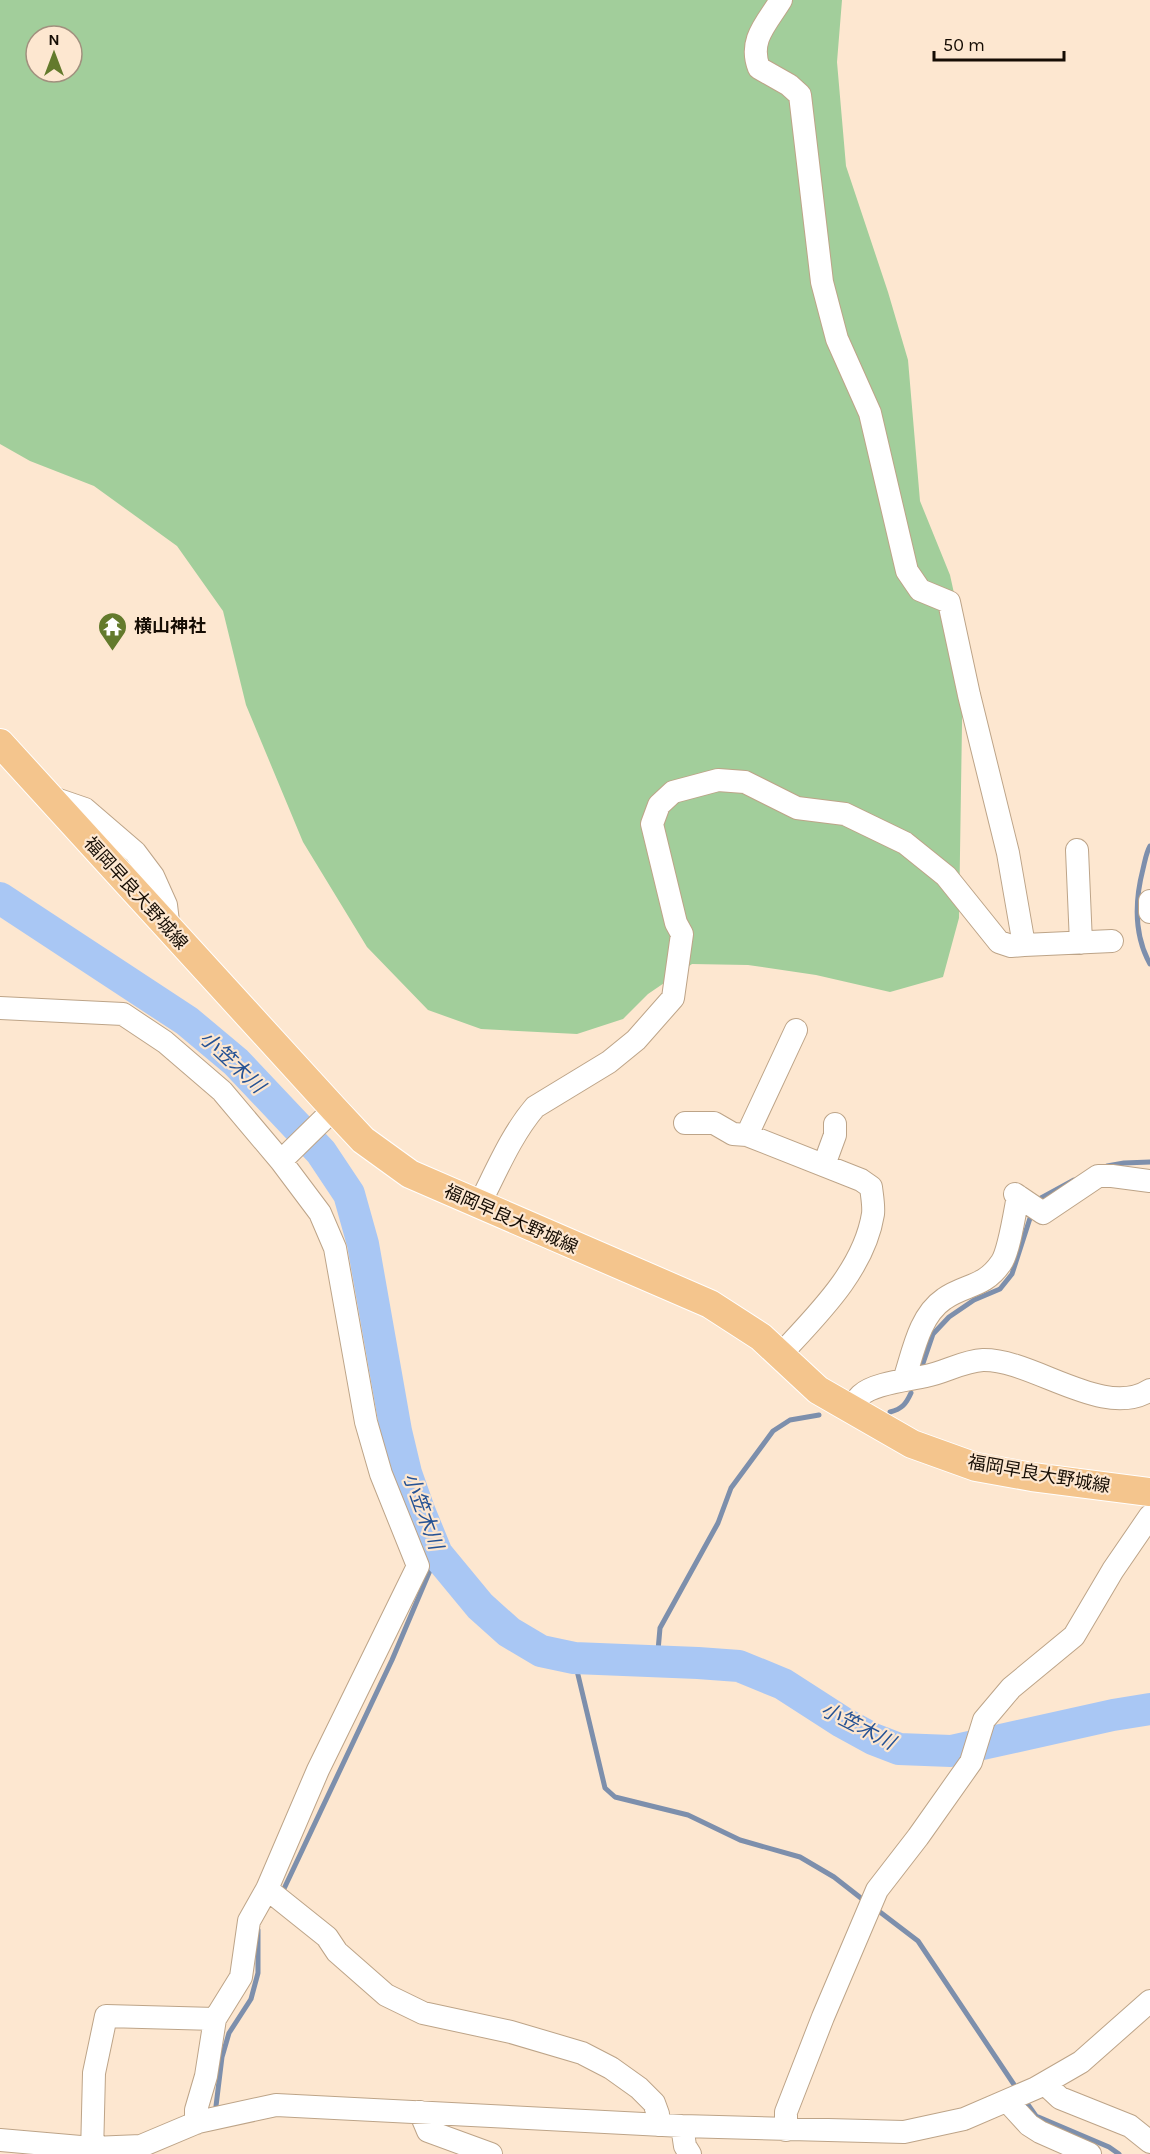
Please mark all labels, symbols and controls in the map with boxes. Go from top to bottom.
north arrow [24,24,84,84]
scale bar [934,24,1064,62]
text: N [48,30,60,49]
text: 50 m [943,34,985,56]
temple icon: 横山神社 [97,610,129,652]
place label: 横山神社 [134,615,206,637]
street label: 福岡早良大野城線 [80,832,192,954]
water label: 小笠木川 [195,1026,271,1099]
street label: 福岡早良大野城線 [441,1180,581,1258]
street label: 福岡早良大野城線 [966,1451,1112,1497]
water label: 小笠木川 [399,1469,448,1554]
water label: 小笠木川 [817,1698,901,1755]

